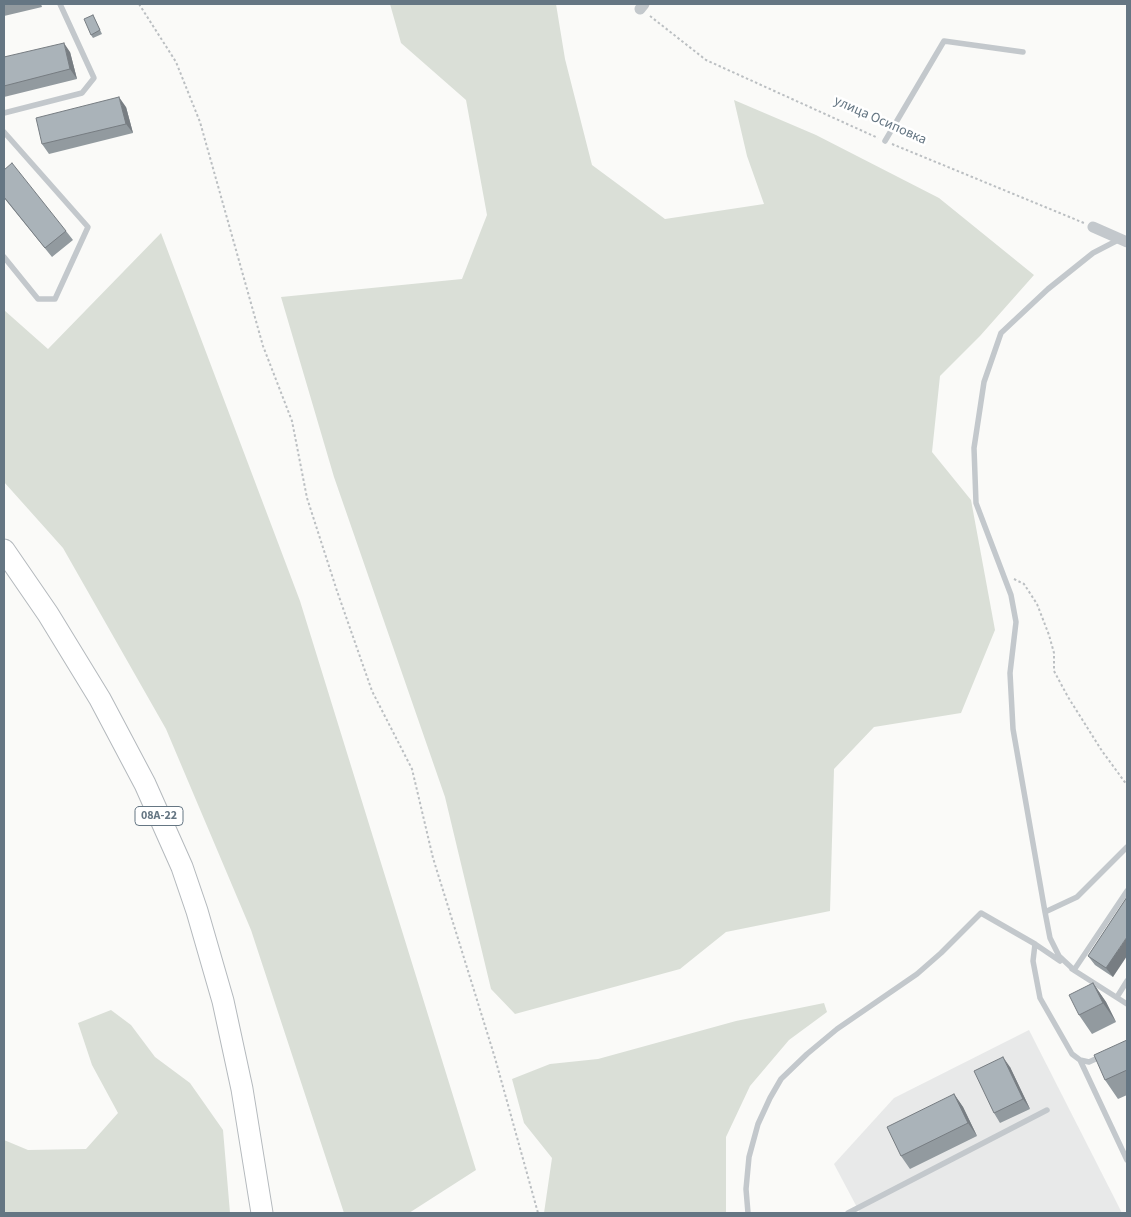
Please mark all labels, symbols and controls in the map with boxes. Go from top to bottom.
street label: улица Осиповка [831,93,929,149]
road number: 08А-22 [135,806,183,826]

